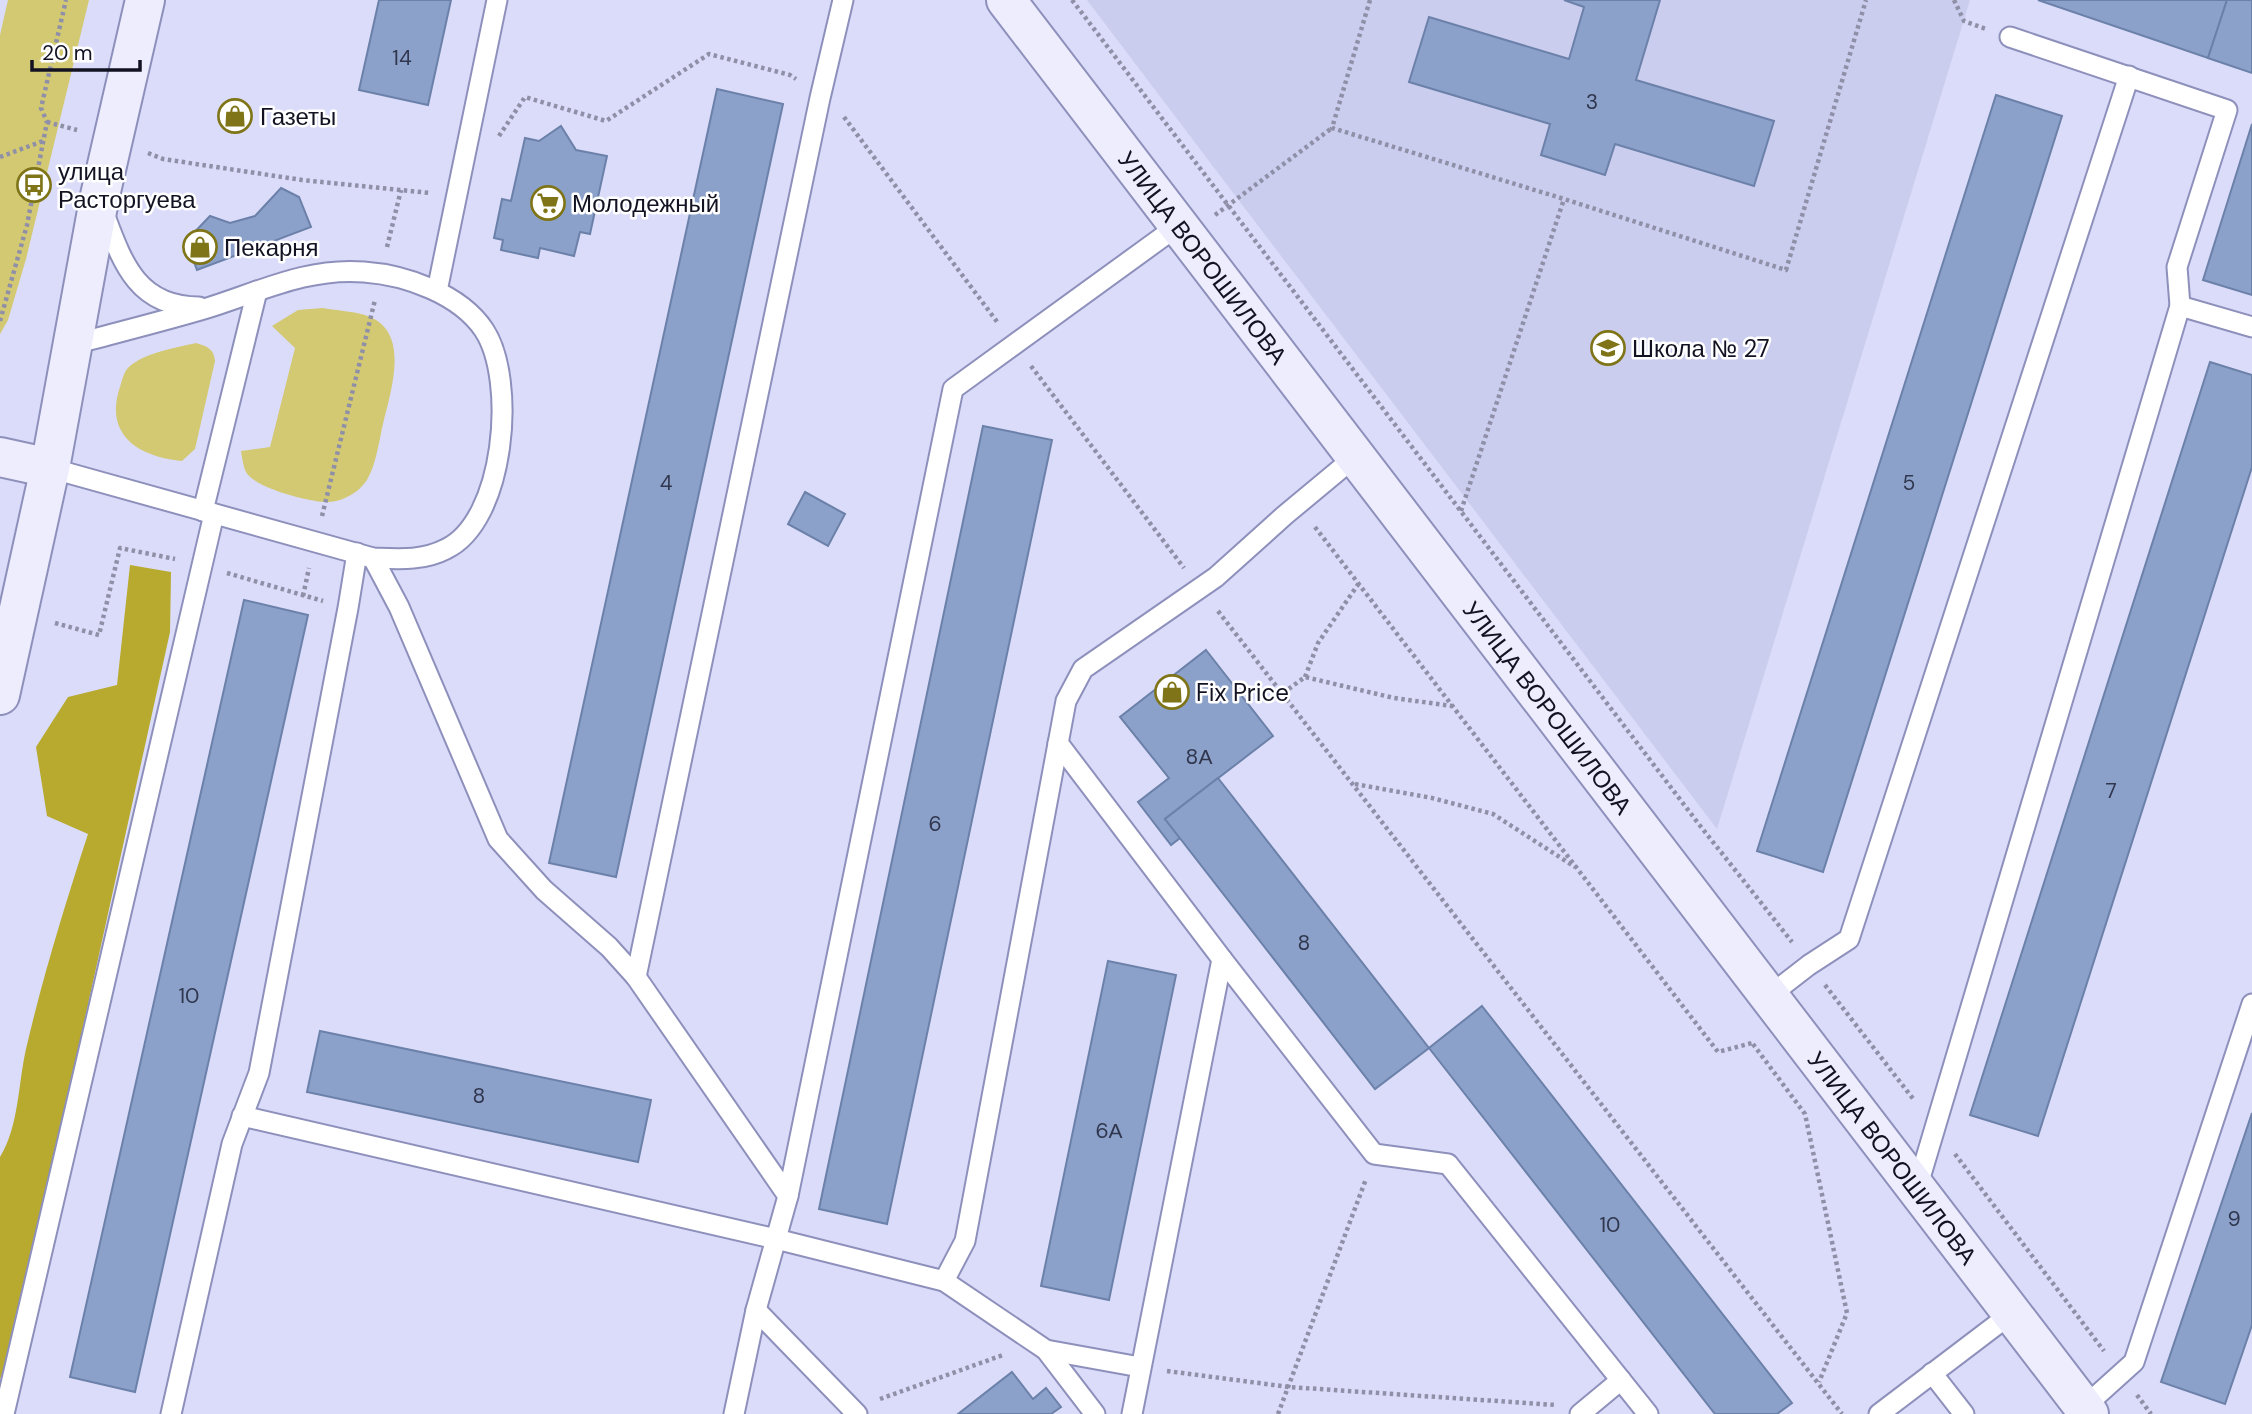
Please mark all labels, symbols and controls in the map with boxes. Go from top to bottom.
scale bar [32,28,140,72]
text: 20 m [42,39,93,67]
house number: 14 [392,44,412,72]
house number: 3 [1586,88,1598,116]
shop icon: Газеты [216,97,254,135]
place label: Газеты [260,101,336,132]
street label: УЛИЦА ВОРОШИЛОВА [1111,144,1295,370]
place label: улица Расторгуева [58,156,196,215]
bus stop icon: улица Расторгуева [15,166,53,204]
supermarket icon: Молодежный [529,184,567,222]
place label: Молодежный [572,188,719,219]
shop icon: Пекарня [181,228,219,266]
place label: Пекарня [224,232,319,263]
school or university icon: Школа № 27 [1589,329,1627,367]
place label: Школа № 27 [1632,333,1770,364]
house number: 4 [660,469,673,497]
house number: 5 [1903,469,1915,497]
street label: УЛИЦА ВОРОШИЛОВА [1456,595,1639,820]
shop icon: Fix Price [1153,673,1191,711]
place label: Fix Price [1196,677,1289,708]
house number: 8А [1186,743,1212,771]
house number: 7 [2105,777,2117,805]
house number: 6 [928,810,942,838]
house number: 8 [1298,929,1310,957]
house number: 10 [179,982,199,1010]
street label: УЛИЦА ВОРОШИЛОВА [1801,1045,1984,1270]
house number: 8 [473,1082,485,1110]
house number: 6А [1095,1117,1123,1145]
house number: 9 [2227,1205,2241,1233]
house number: 10 [1600,1211,1620,1239]

